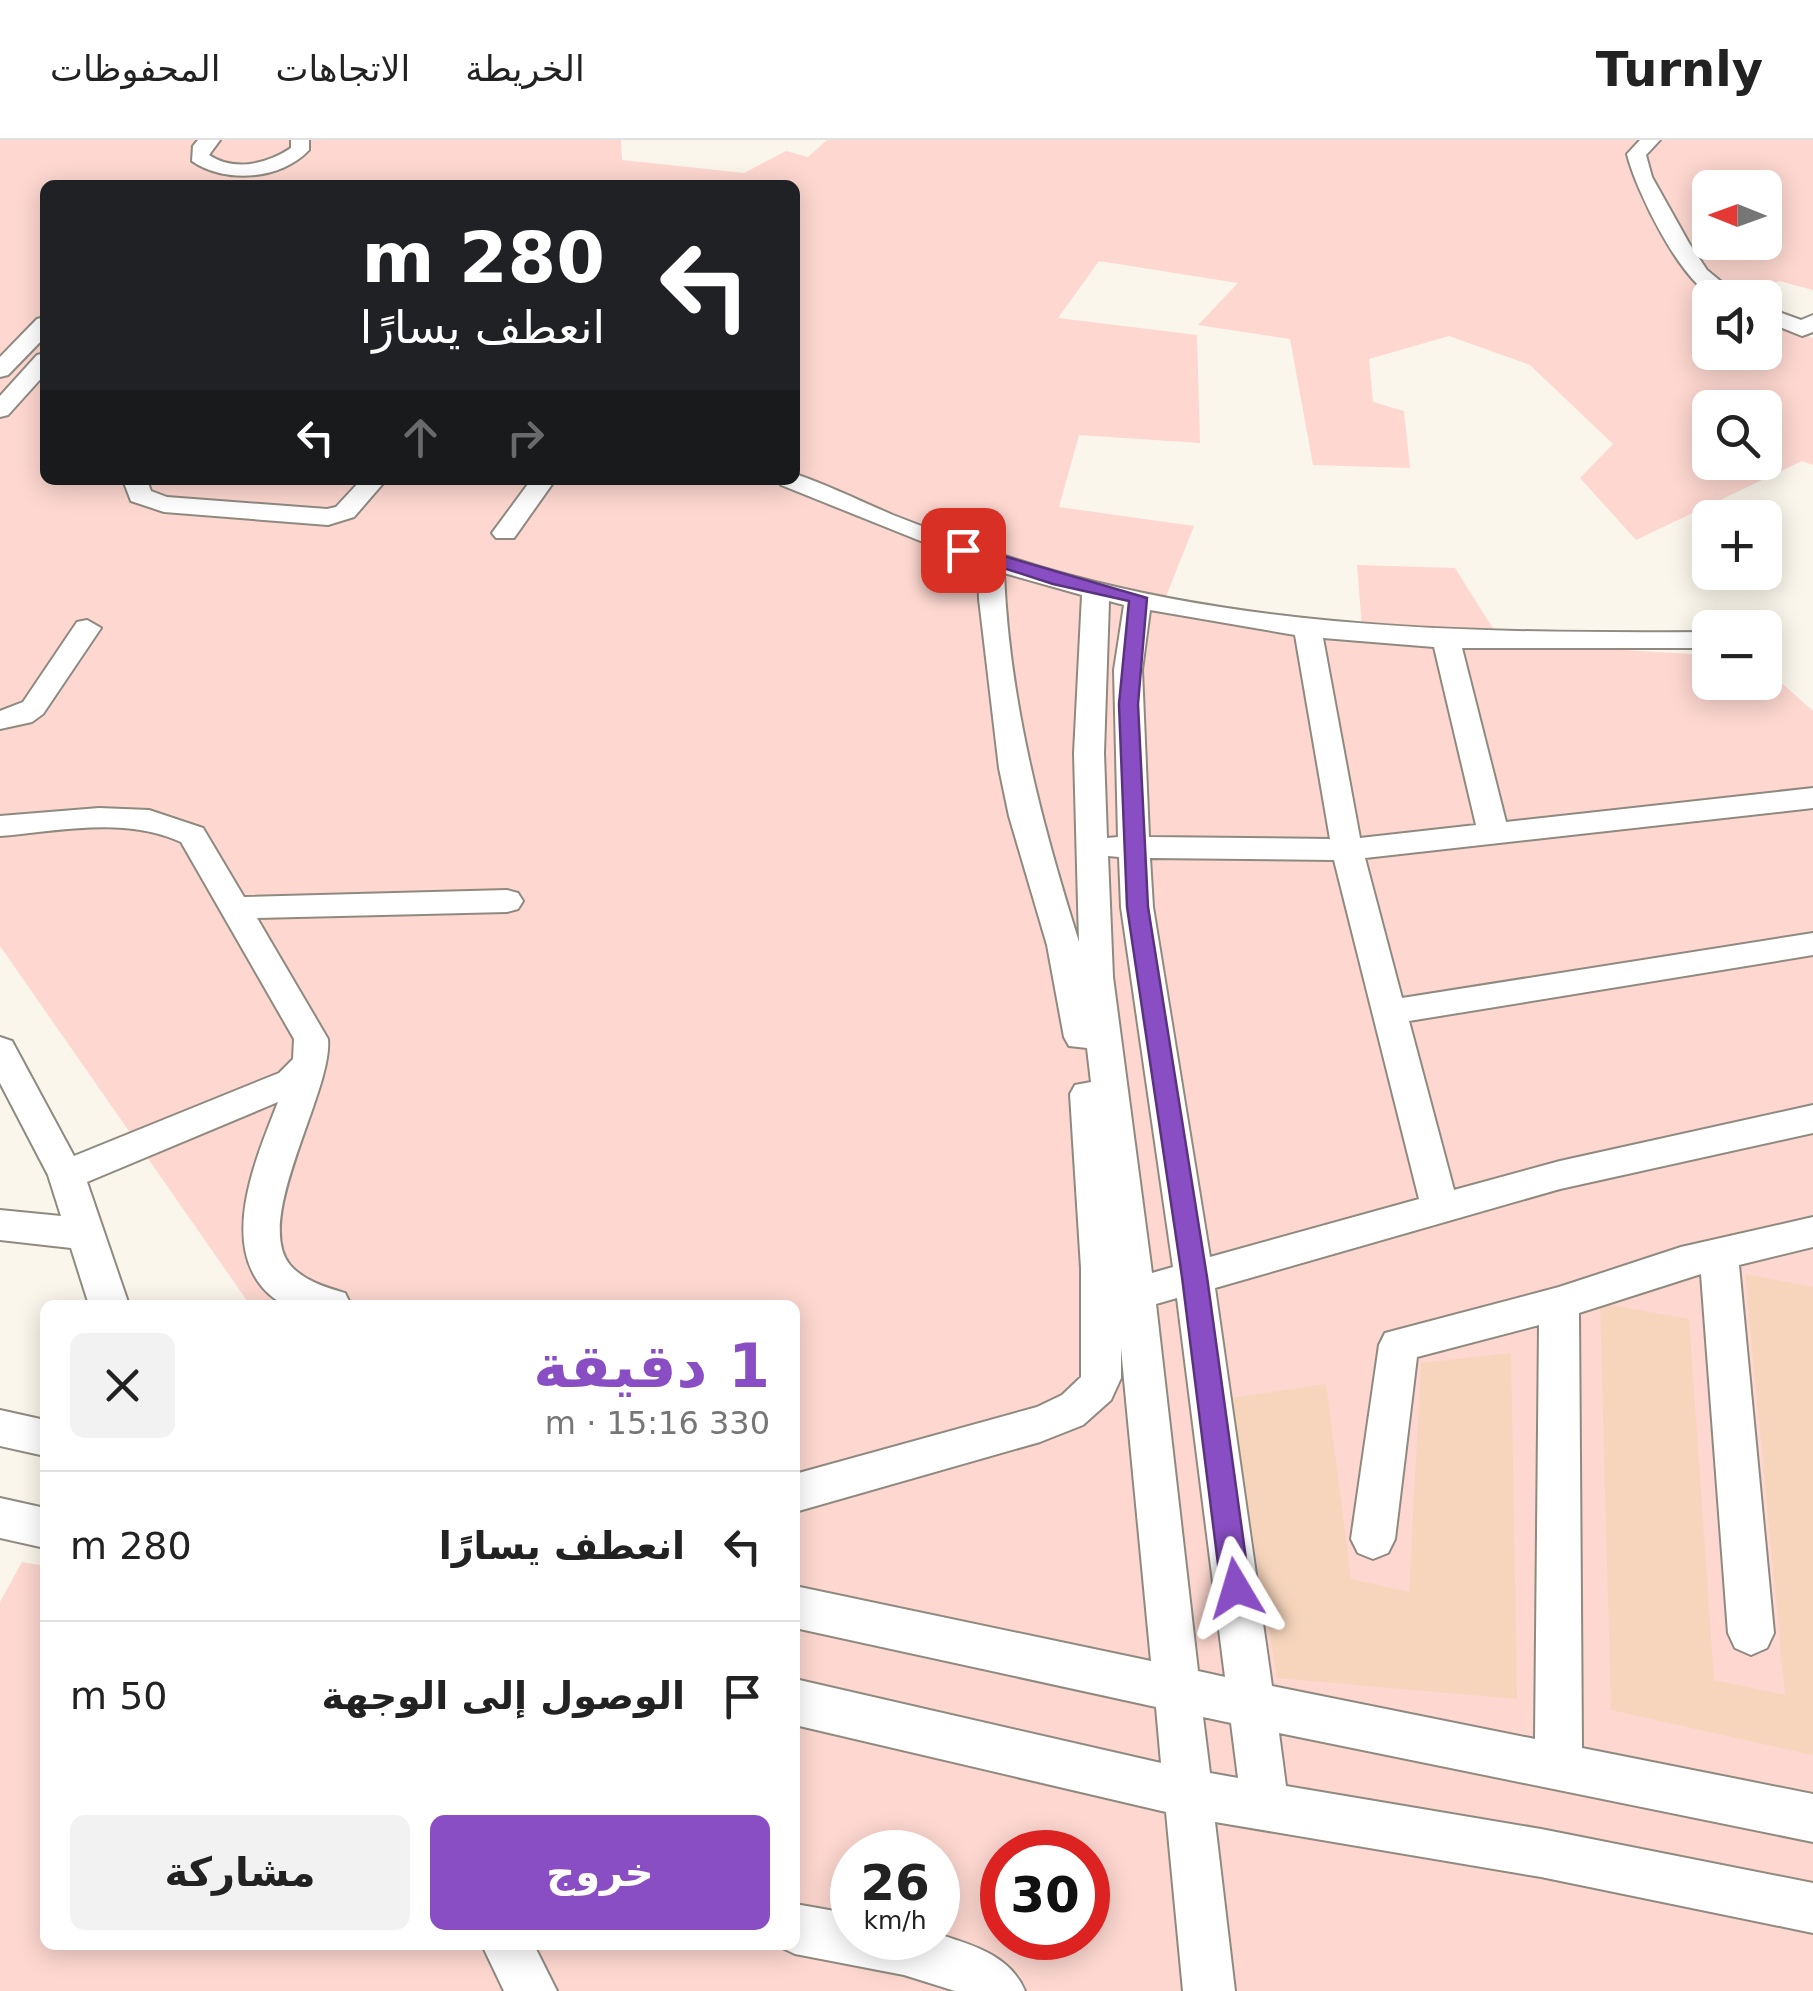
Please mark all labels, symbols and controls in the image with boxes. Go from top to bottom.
text: Turnly [1596,41,1763,97]
text: المحفوظات [50,49,220,89]
text: الاتجاهات [275,49,410,89]
text: الخريطة [465,49,585,89]
north arrow [1692,170,1782,260]
map controls [1692,170,1782,700]
text: 280 m [362,217,605,299]
icon: left [640,220,770,350]
button: sound [1692,280,1782,370]
text: انعطف يسارًا [360,301,605,354]
button: search [1692,390,1782,480]
icon: left [288,410,343,465]
icon: ahead [393,410,448,465]
icon: right [498,410,553,465]
button: + [1692,500,1782,590]
pin [921,508,1006,593]
icon: arrive [936,523,991,578]
button: − [1692,610,1782,700]
text: 1 دقيقة [533,1331,770,1401]
button: close [70,1333,175,1438]
text: 330 m · 15:16 [545,1404,770,1442]
icon: left [715,1519,770,1574]
text: 280 m [70,1524,192,1568]
text: انعطف يسارًا [439,1524,685,1568]
position arrow [1184,1536,1288,1640]
icon: arrive [715,1669,770,1724]
text: 50 m [70,1674,167,1718]
text: الوصول إلى الوجهة [322,1674,685,1718]
button: مشاركة [70,1815,410,1930]
button: خروج [430,1815,770,1930]
speed limit sign: 30 [980,1830,1110,1960]
text: 26 [860,1854,930,1912]
text: km/h [863,1906,927,1935]

